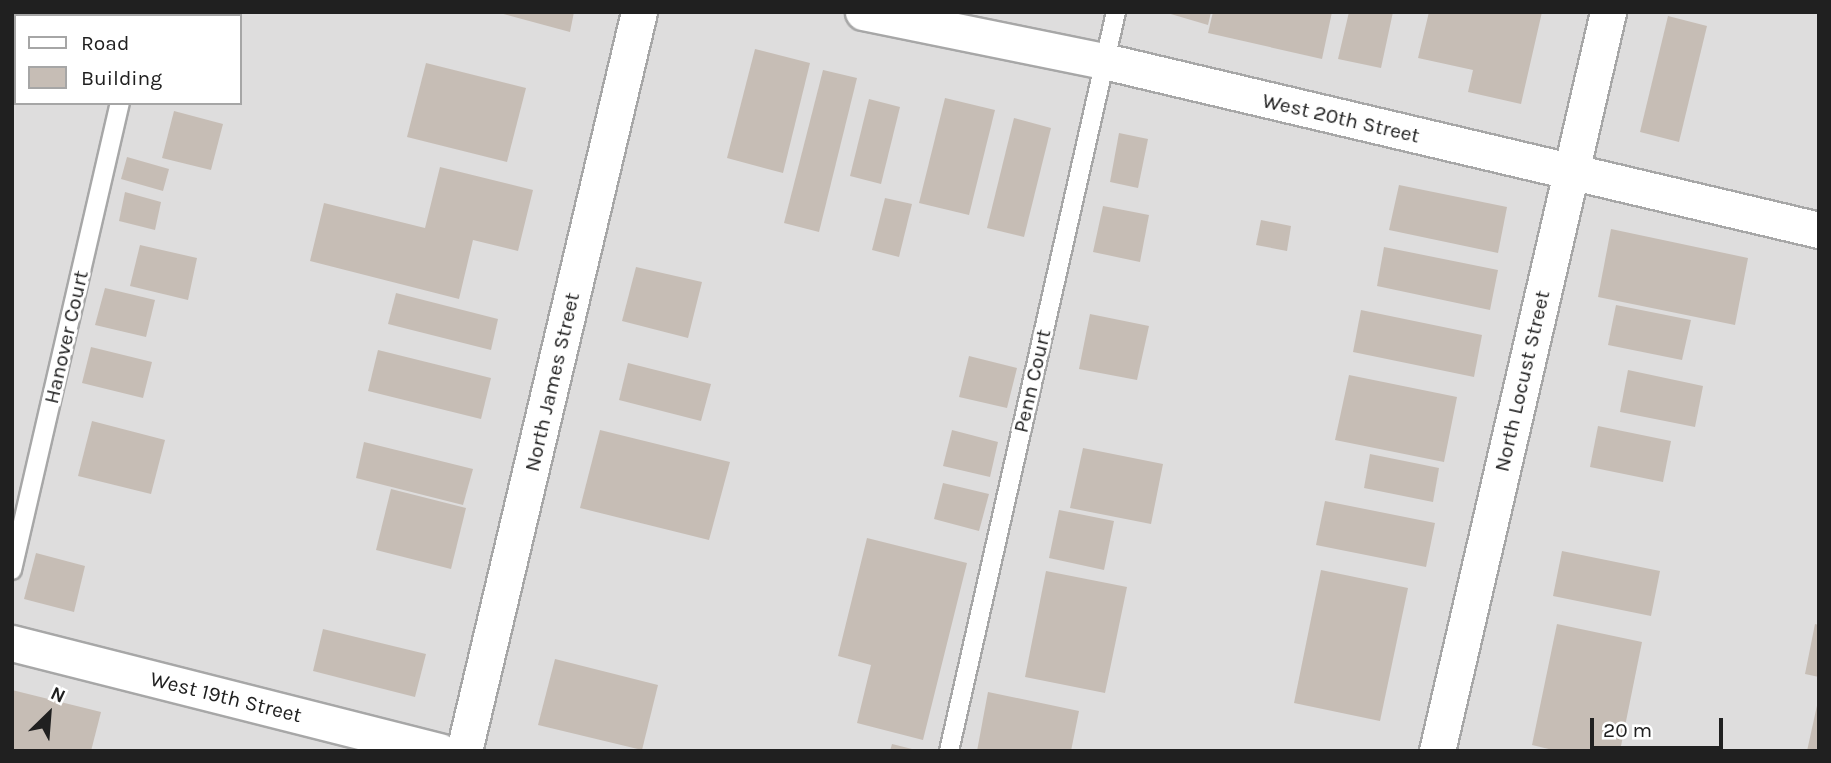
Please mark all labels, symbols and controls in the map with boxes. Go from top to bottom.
legend [14,14,242,105]
text: Road [81,31,129,55]
text: Building [81,66,162,90]
street label: West 20th Street [1260,88,1422,148]
street label: Hanover Court [38,268,94,406]
street label: North Locust Street [1489,288,1555,474]
street label: North James Street [519,290,585,474]
street label: Penn Court [1008,327,1056,435]
street label: West 19th Street [148,666,304,728]
north arrow [14,679,84,749]
text: N [47,682,69,708]
scale bar [1593,704,1726,748]
text: 20 m [1603,718,1652,742]

